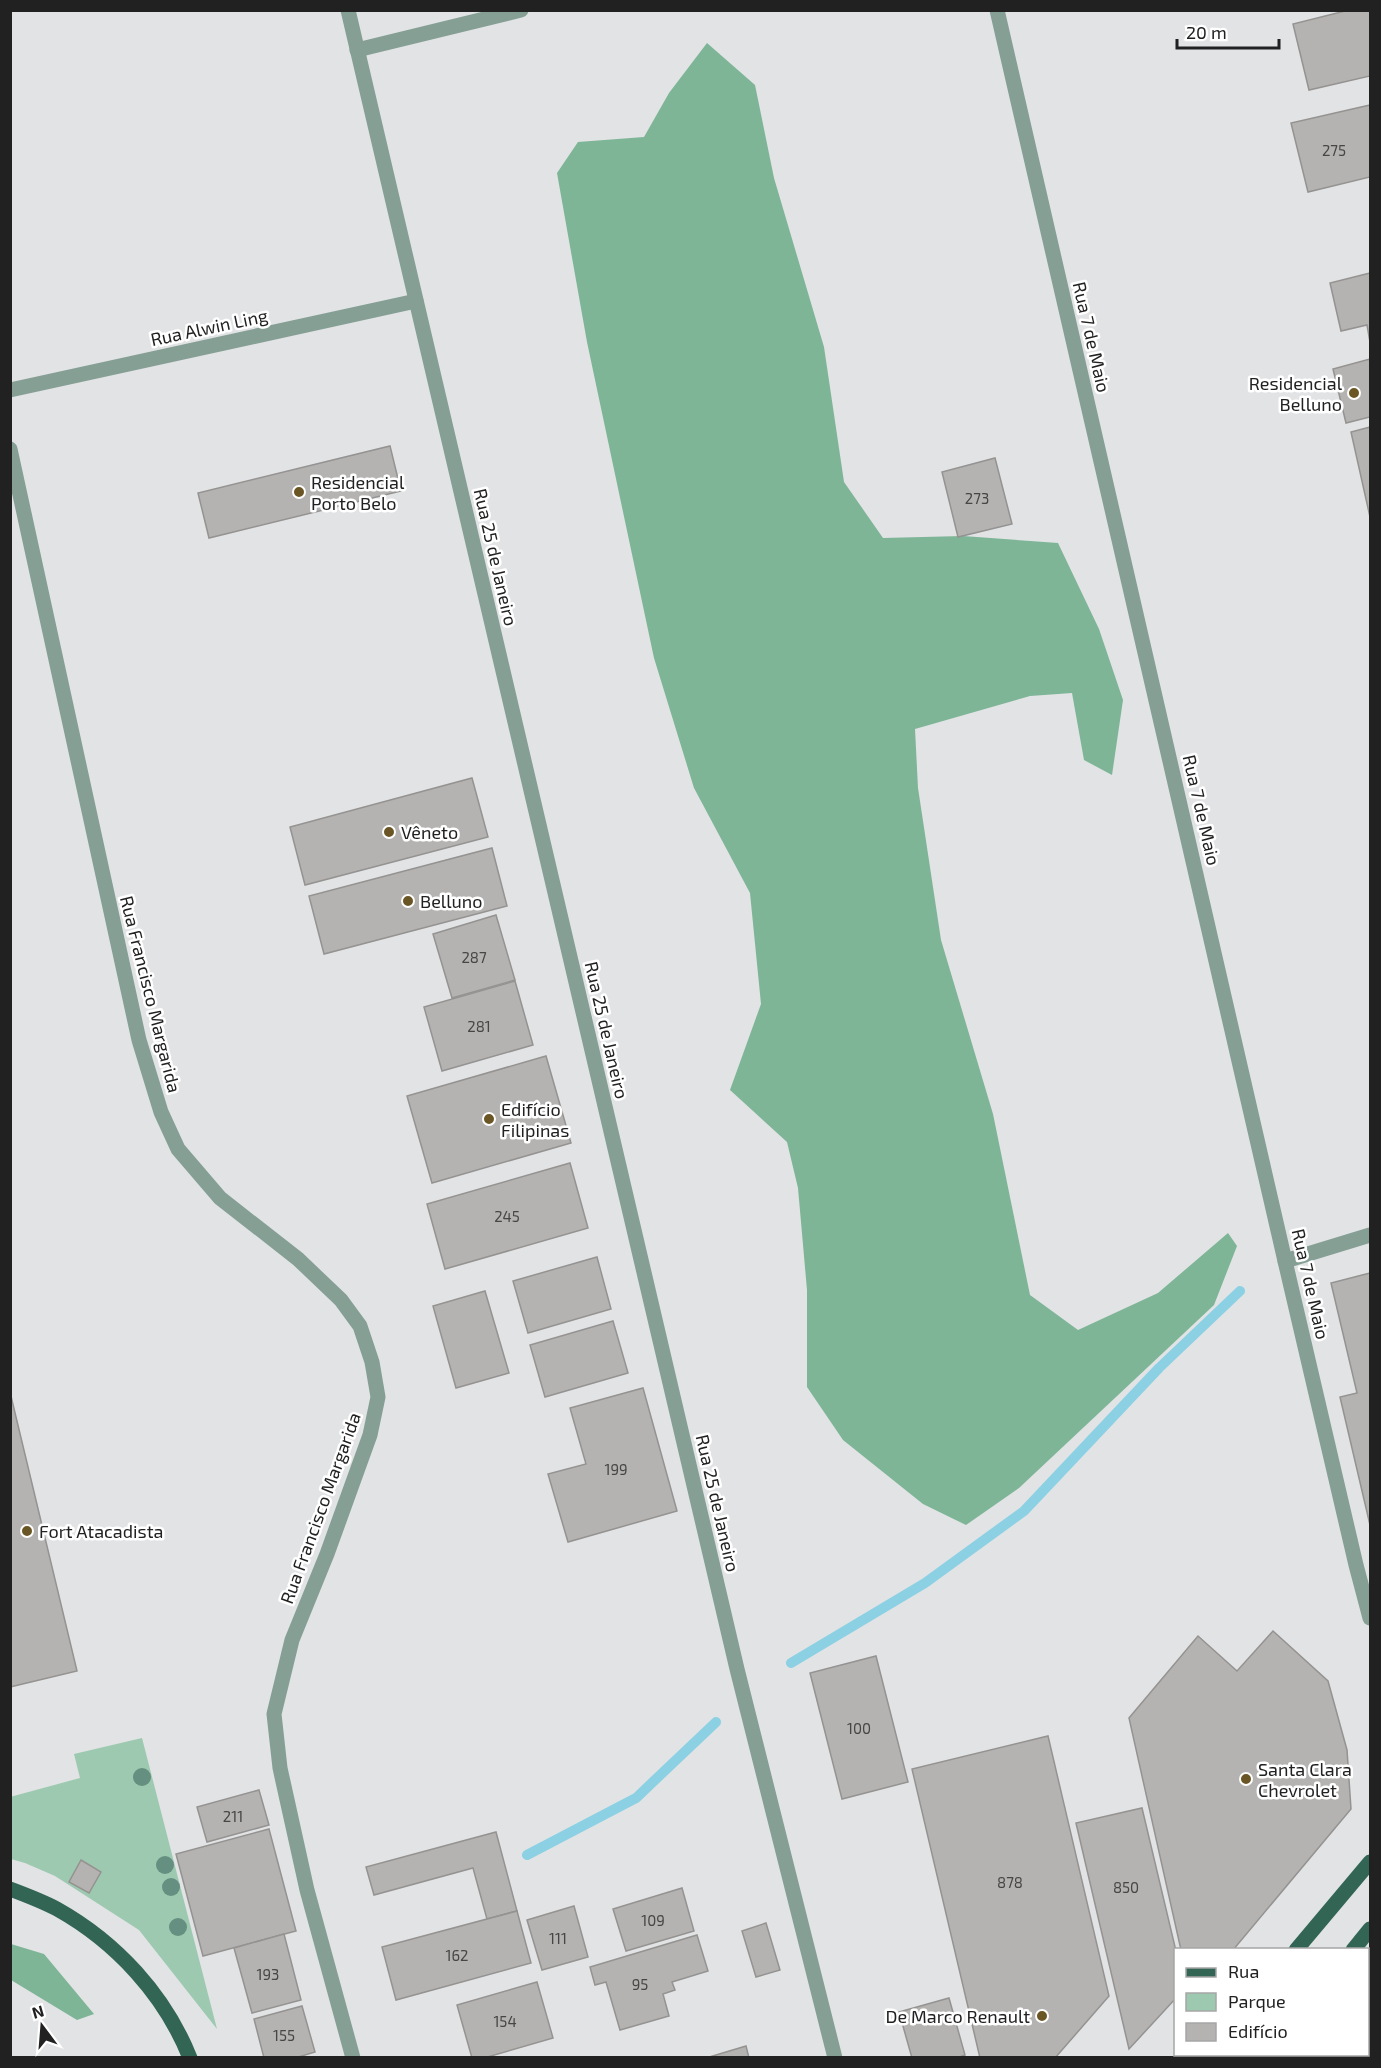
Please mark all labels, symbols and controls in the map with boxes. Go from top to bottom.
scale bar [1177,12,1279,50]
text: 20 m [1186,21,1227,43]
house number: 275 [1322,141,1346,159]
street label: Rua 7 de Maio [1069,280,1115,394]
street label: Rua Alwin Ling [148,304,270,350]
place label: Residencial Belluno [1249,372,1343,415]
marker: Residencial Belluno [1347,386,1361,400]
place label: Residencial Porto Belo [311,471,405,514]
marker: Residencial Porto Belo [292,485,306,499]
street label: Rua 25 de Janeiro [469,486,523,628]
house number: 273 [965,489,989,507]
street label: Rua 7 de Maio [1179,753,1225,867]
place label: Vêneto [401,821,458,843]
marker: Vêneto [382,825,396,839]
place label: Belluno [420,890,482,912]
street label: Rua Francisco Margarida [116,893,186,1095]
marker: Belluno [401,894,415,908]
house number: 287 [461,948,487,966]
street label: Rua 25 de Janeiro [580,959,634,1101]
house number: 281 [467,1017,491,1035]
place label: Edifício Filipinas [501,1098,569,1141]
marker: Edifício Filipinas [482,1112,496,1126]
house number: 245 [494,1207,520,1225]
street label: Rua 7 de Maio [1288,1227,1334,1341]
street label: Rua Francisco Margarida [275,1409,365,1607]
street label: Rua 25 de Janeiro [691,1432,745,1574]
house number: 199 [604,1460,628,1478]
place label: Fort Atacadista [39,1520,163,1542]
marker: Fort Atacadista [20,1524,34,1538]
house number: 100 [847,1719,871,1737]
place label: Santa Clara Chevrolet [1258,1758,1352,1801]
marker: Santa Clara Chevrolet [1239,1772,1253,1786]
house number: 211 [223,1807,243,1825]
house number: 878 [997,1873,1023,1891]
house number: 850 [1113,1878,1139,1896]
house number: 109 [641,1911,665,1929]
house number: 111 [549,1929,567,1947]
house number: 162 [446,1946,468,1964]
legend [1174,1948,1369,2056]
text: Rua [1228,1960,1259,1982]
house number: 193 [257,1965,279,1983]
house number: 95 [632,1975,648,1993]
text: Parque [1228,1990,1286,2012]
north arrow [12,1996,72,2056]
text: N [30,2000,46,2022]
place label: De Marco Renault [885,2005,1030,2027]
marker: De Marco Renault [1035,2009,1049,2023]
house number: 154 [493,2012,517,2030]
text: Edifício [1228,2020,1288,2042]
house number: 155 [273,2026,295,2044]

